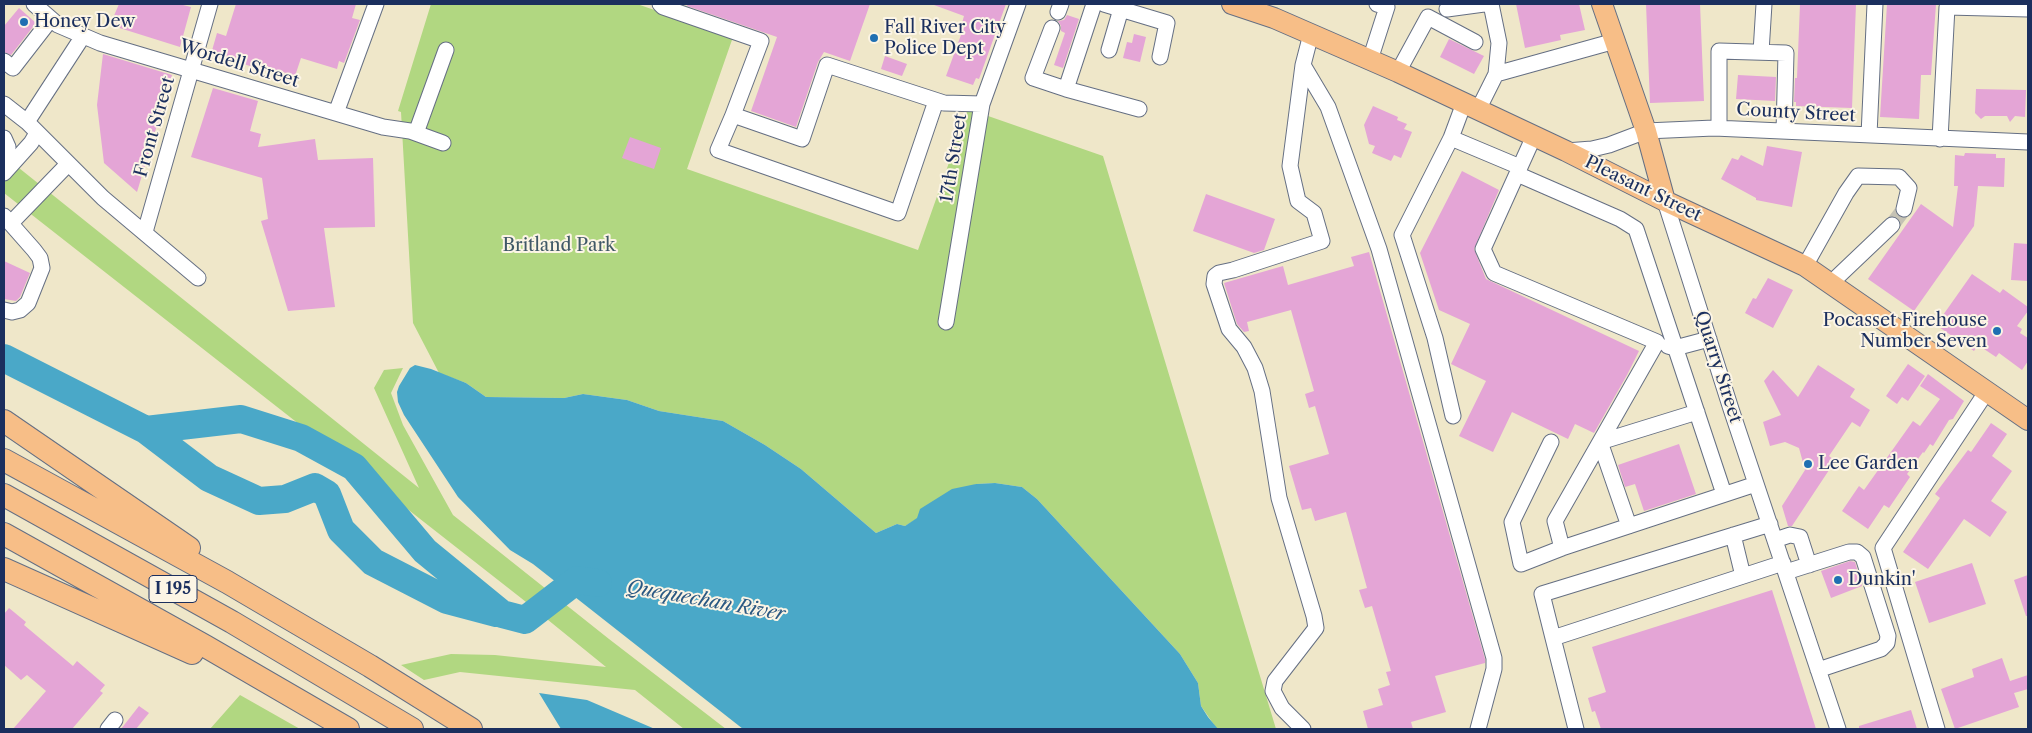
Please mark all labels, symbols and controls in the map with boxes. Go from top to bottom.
place label: Honey Dew [34,11,135,33]
marker: Honey Dew [18,16,30,28]
place label: Fall River City Police Dept [884,17,1006,59]
marker: Fall River City Police Dept [868,32,880,44]
street label: Wordell Street [176,36,302,92]
street label: Front Street [130,74,180,180]
street label: County Street [1736,99,1856,127]
street label: 17th Street [936,112,972,204]
street label: Pleasant Street [1581,151,1705,227]
park label: Britland Park [503,235,615,257]
street label: Quarry Street [1690,308,1746,426]
place label: Pocasset Firehouse Number Seven [1823,310,1987,352]
marker: Pocasset Firehouse Number Seven [1991,325,2003,337]
place label: Lee Garden [1818,453,1918,475]
marker: Lee Garden [1802,458,1814,470]
place label: Dunkin' [1848,569,1916,591]
marker: Dunkin' [1832,574,1844,586]
road number: I 195 [149,576,197,602]
water label: Quequechan River [625,576,787,626]

